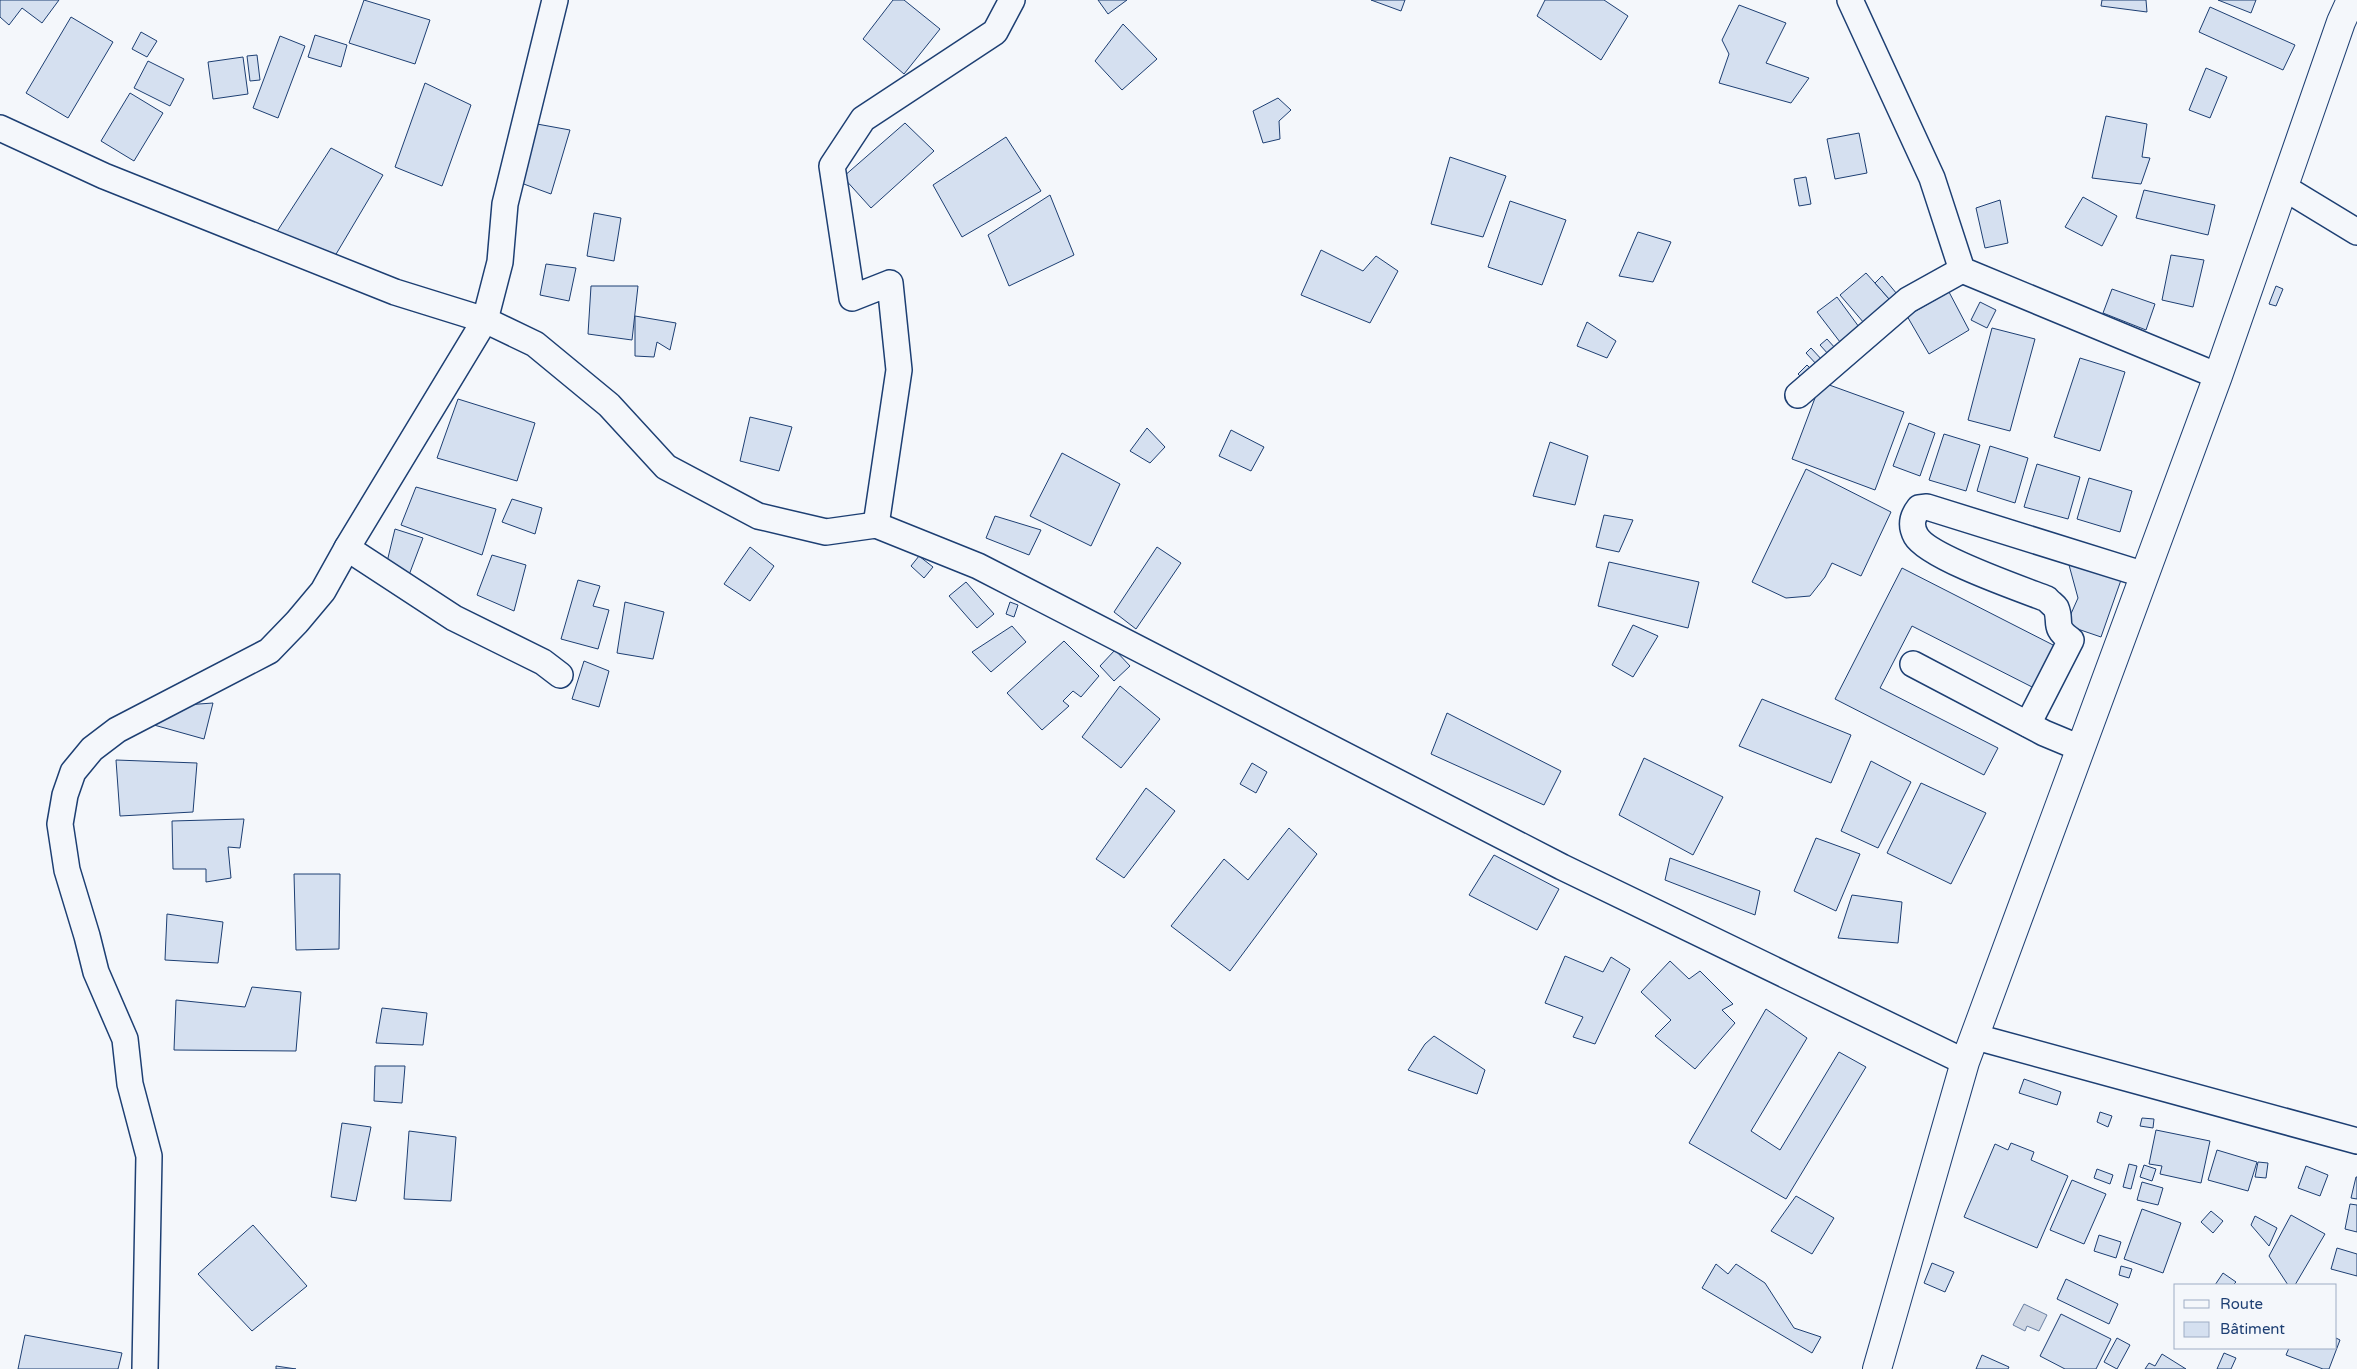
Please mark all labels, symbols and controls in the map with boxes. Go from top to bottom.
legend [2174,1284,2337,1349]
text: Route [2220,1295,2263,1313]
text: Bâtiment [2220,1320,2285,1338]

